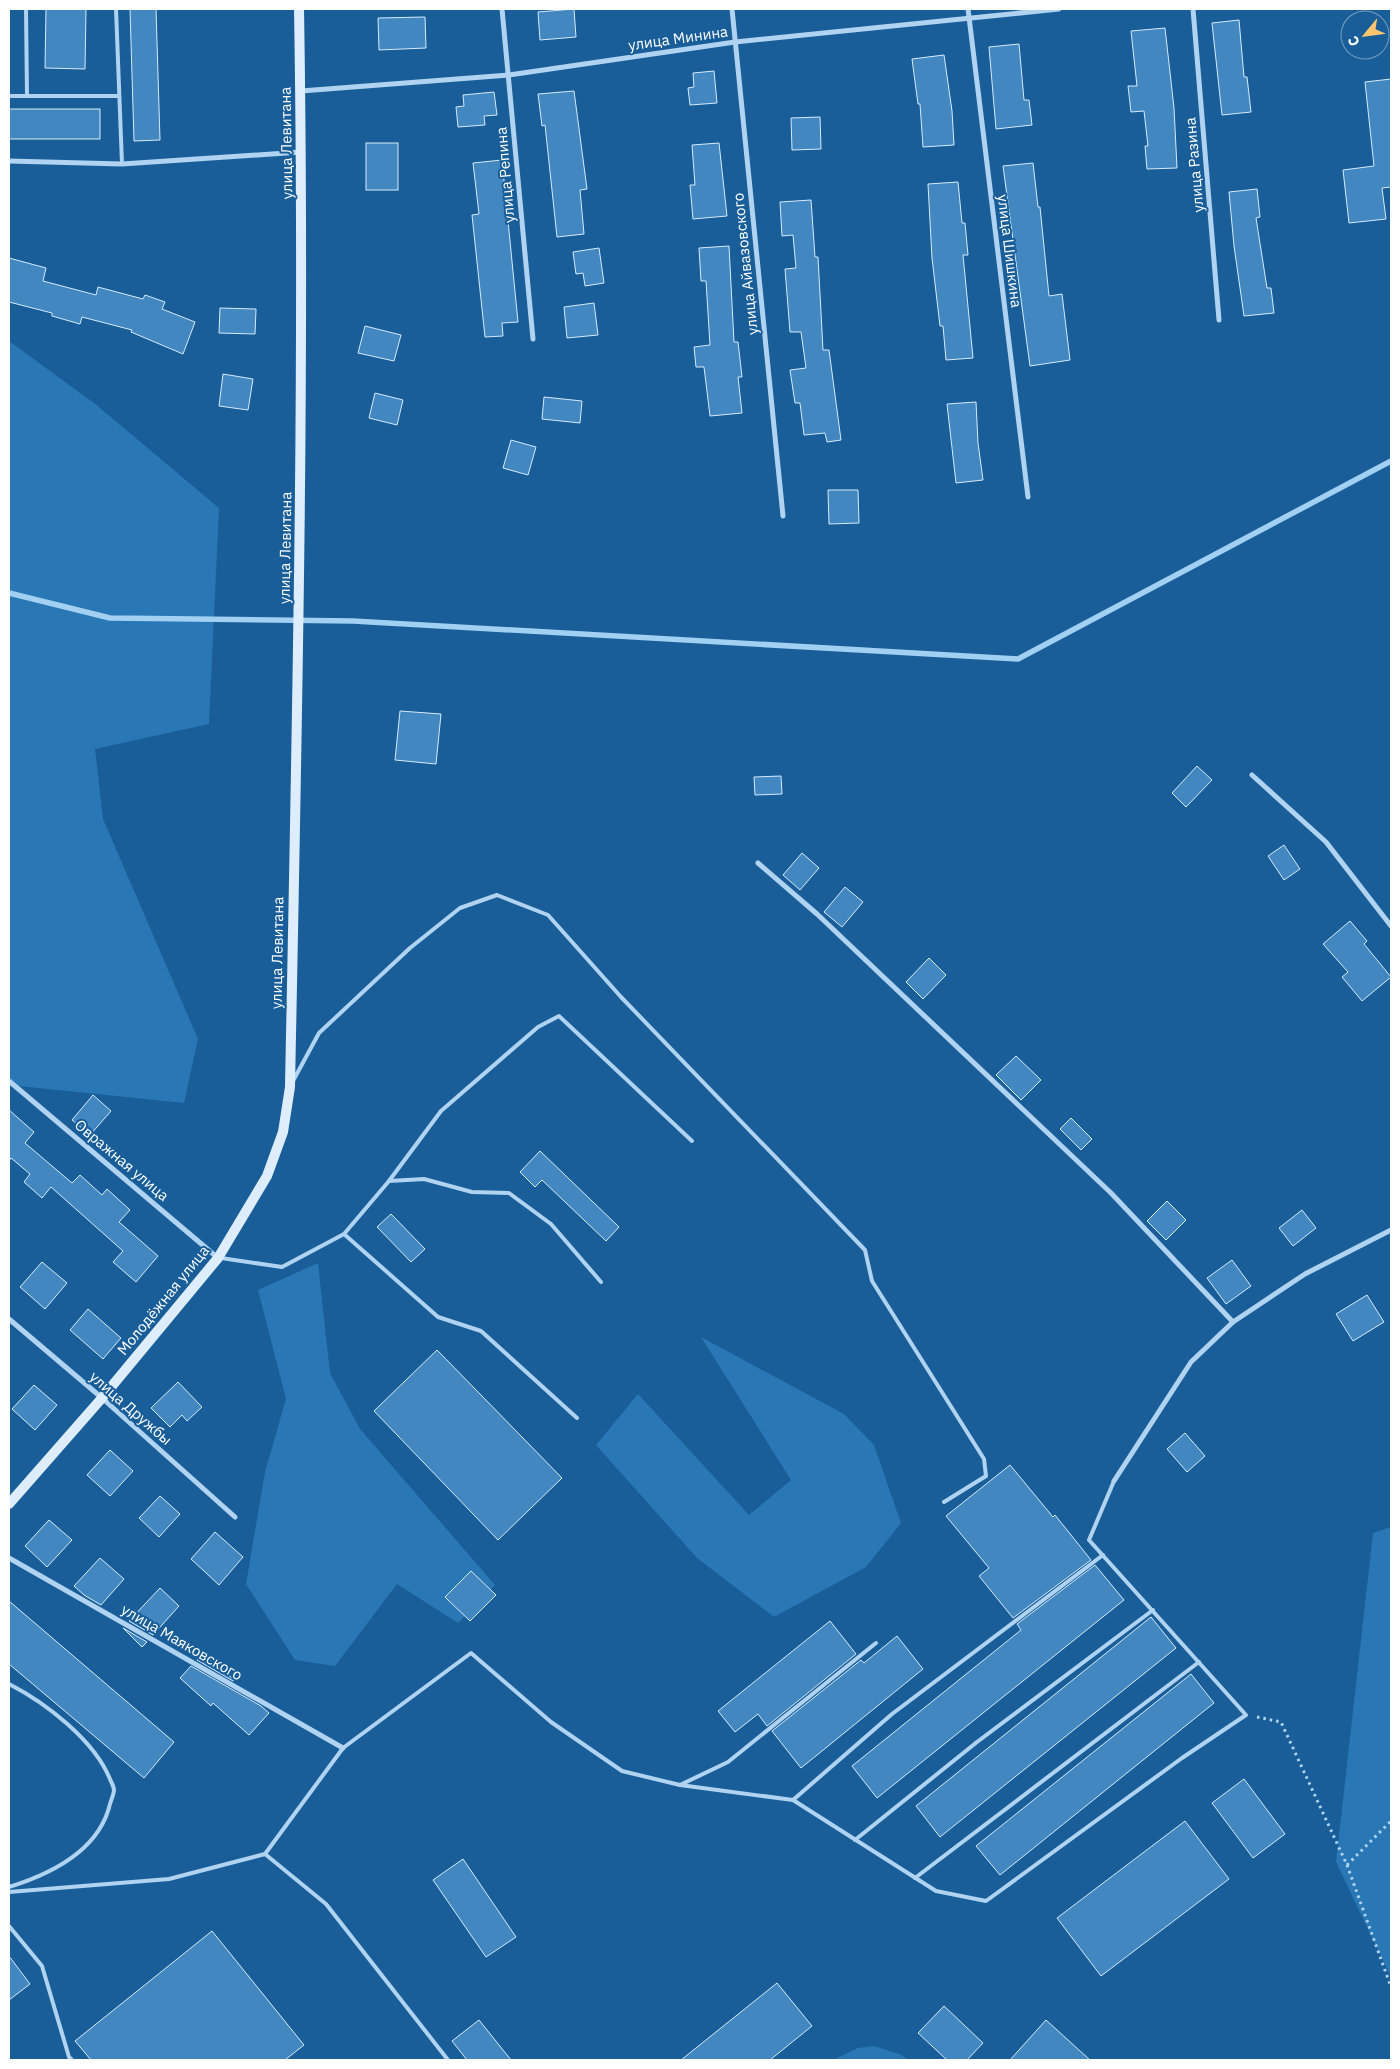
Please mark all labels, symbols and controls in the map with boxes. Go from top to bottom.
north arrow [1340,10,1390,60]
street label: улица Минина [627,22,729,54]
text: С [1344,33,1364,50]
street label: улица Левитана [276,87,296,199]
street label: улица Разина [1180,117,1208,213]
street label: улица Репина [491,126,519,224]
street label: улица Айвазовского [728,192,762,336]
street label: улица Шишкина [994,193,1026,309]
street label: улица Левитана [275,492,295,604]
street label: улица Левитана [267,897,287,1009]
street label: Овражная улица [71,1115,173,1205]
street label: Молодёжная улица [113,1241,213,1359]
street label: улица Дружбы [86,1367,176,1449]
street label: улица Маяковского [118,1600,246,1684]

